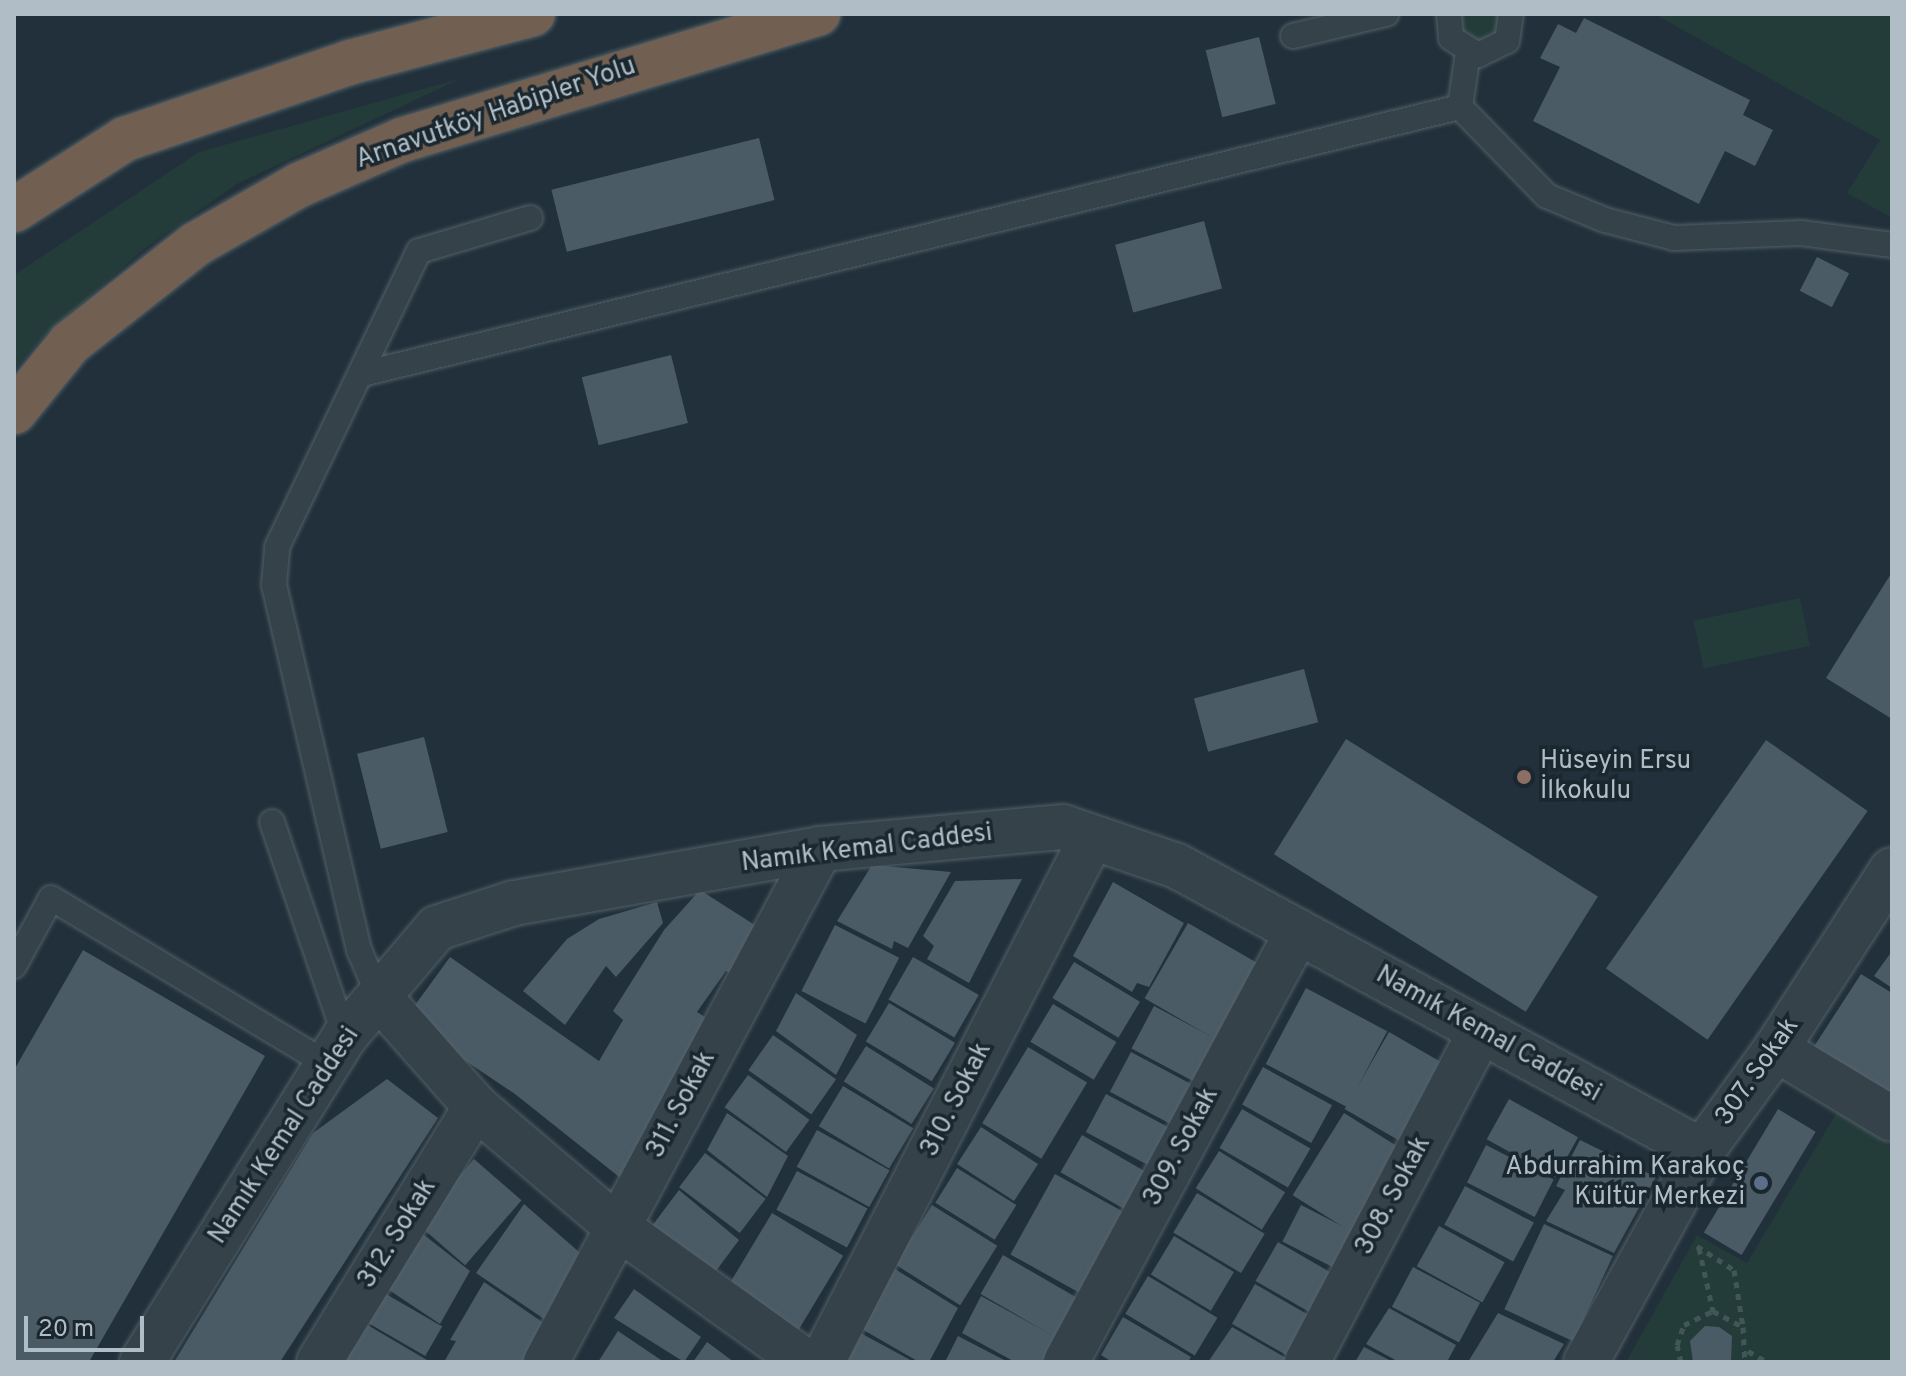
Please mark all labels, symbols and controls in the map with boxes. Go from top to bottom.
street label: Arnavutköy Habipler Yolu [352,51,640,177]
place label: Hüseyin Ersu İlkokulu [1540,746,1691,808]
marker: Hüseyin Ersu İlkokulu [1515,768,1533,786]
street label: Namık Kemal Caddesi [740,818,994,880]
street label: Namık Kemal Caddesi [1370,960,1606,1110]
street label: 307. Sokak [1710,1012,1806,1132]
street label: Namık Kemal Caddesi [203,1022,367,1250]
street label: 310. Sokak [915,1038,999,1162]
street label: 311. Sokak [641,1046,723,1164]
street label: 309. Sokak [1138,1082,1226,1212]
street label: 308. Sokak [1350,1131,1438,1261]
place label: Abdurrahim Karakoç Kültür Merkezi [1505,1152,1745,1214]
street label: 312. Sokak [352,1173,444,1295]
marker: Abdurrahim Karakoç Kültür Merkezi [1752,1174,1770,1192]
scale bar [28,1300,148,1350]
text: 20 m [38,1315,94,1345]

